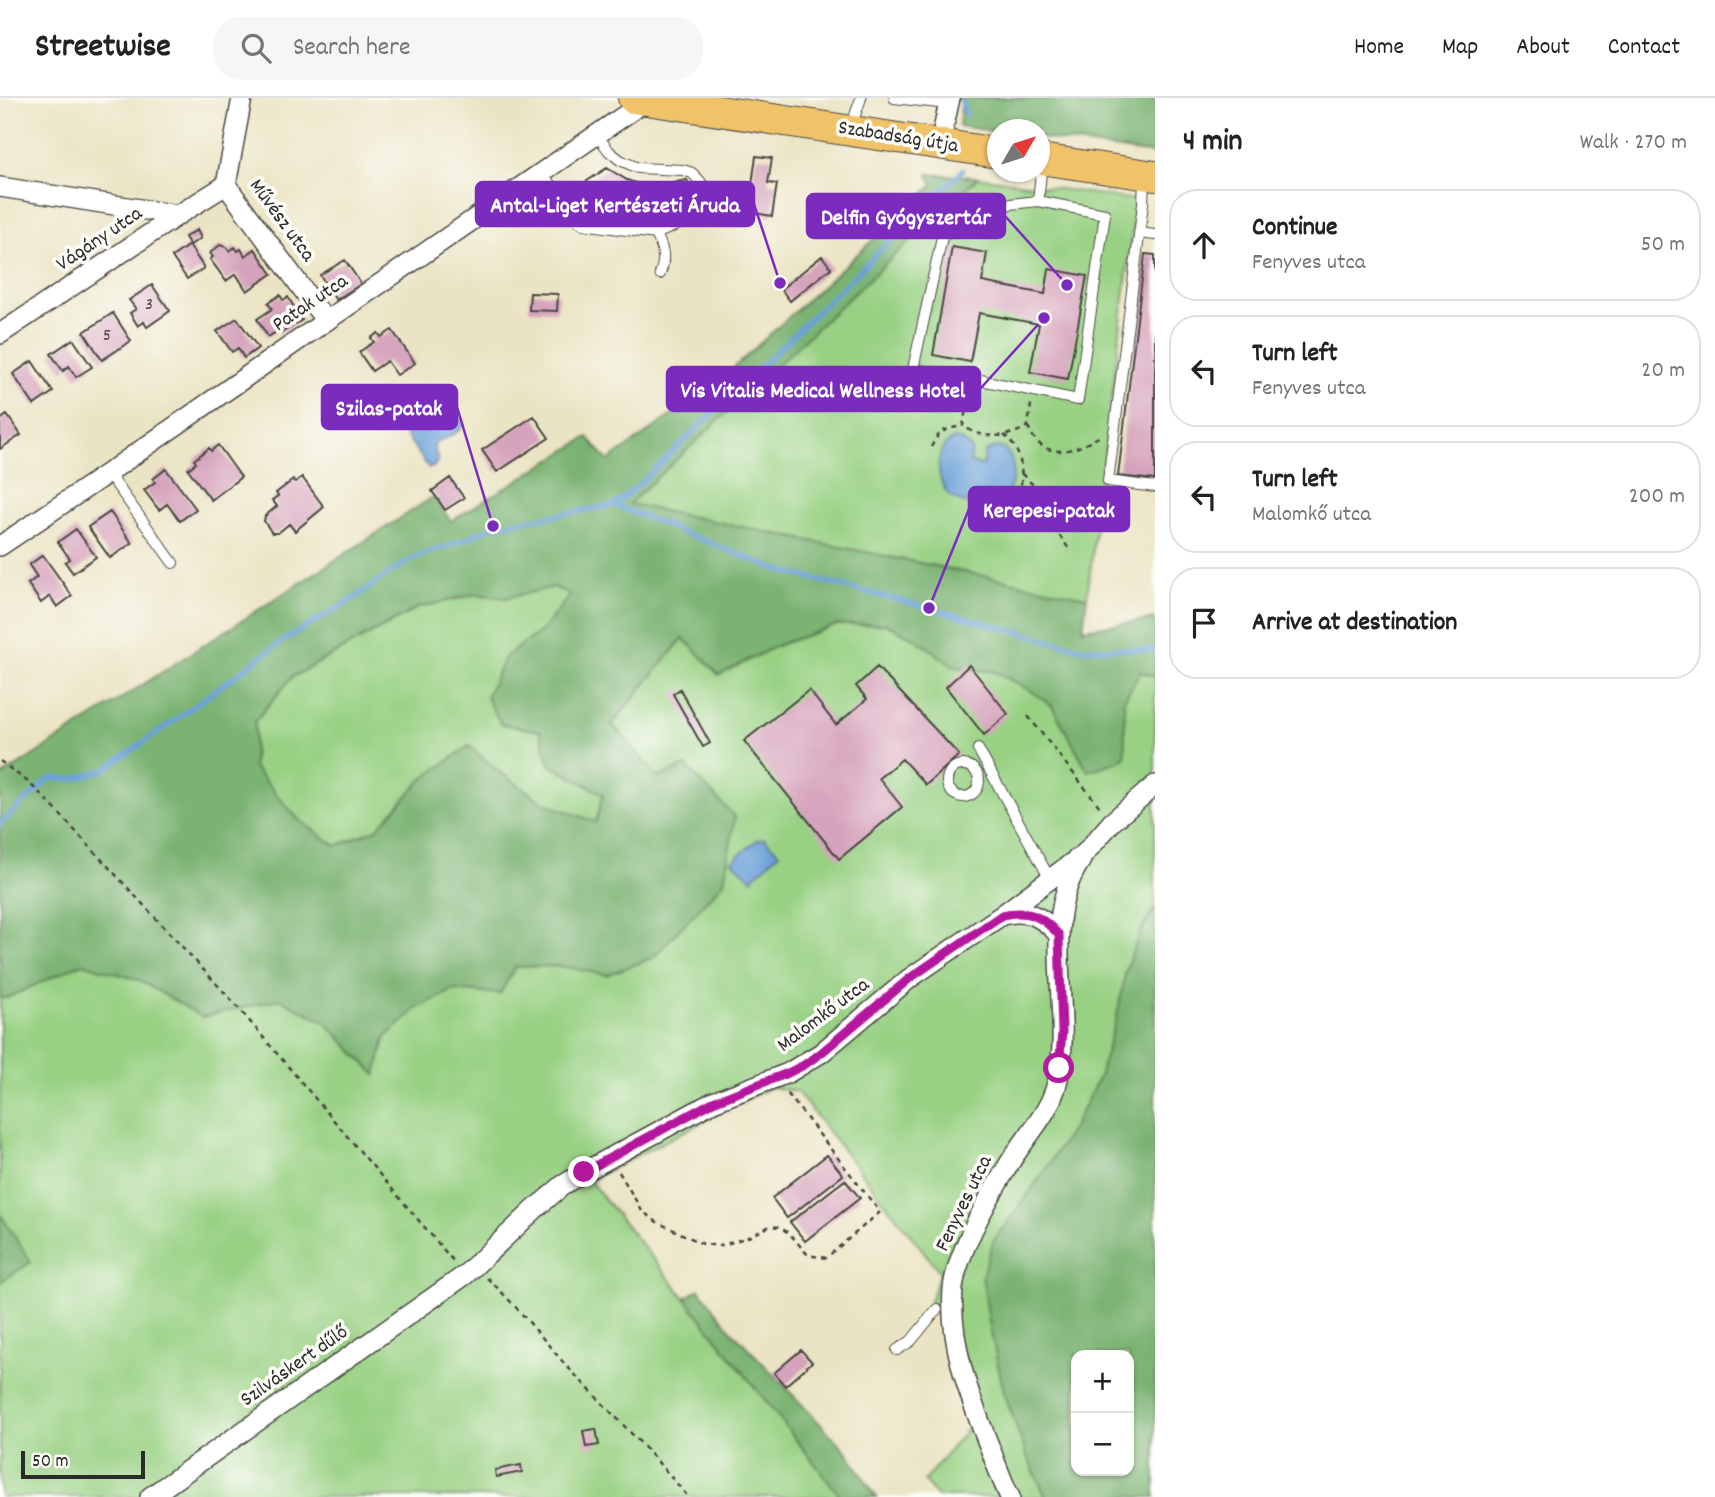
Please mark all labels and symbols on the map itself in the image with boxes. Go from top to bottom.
street label: Szabadság útja [836,114,961,162]
north arrow [987,119,1050,182]
street label: Művész utca [241,173,322,270]
callout: Antal-Liget Kertészeti Áruda [476,182,754,226]
text: Antal-Liget Kertészeti Áruda [490,191,741,224]
callout: Delfin Gyógyszertár [807,194,1005,238]
street label: Vágány utca [51,199,150,280]
text: Delfin Gyógyszertár [821,203,992,236]
street label: Patak utca [267,267,356,340]
house number: 3 [145,293,153,318]
house number: 5 [103,324,111,349]
callout: Vis Vitalis Medical Wellness Hotel [667,367,980,411]
text: Vis Vitalis Medical Wellness Hotel [681,376,966,409]
callout: Szilas-patak [322,385,457,429]
text: Szilas-patak [336,394,443,427]
callout: Kerepesi-patak [969,487,1129,531]
text: Kerepesi-patak [983,496,1116,529]
street label: Malomkő utca [772,971,877,1061]
route start [1043,1052,1074,1083]
street label: Fenyves utca [929,1150,1002,1257]
route end [568,1156,599,1187]
street label: Szilváskert dűlő [235,1318,356,1415]
scale bar [21,1448,145,1480]

